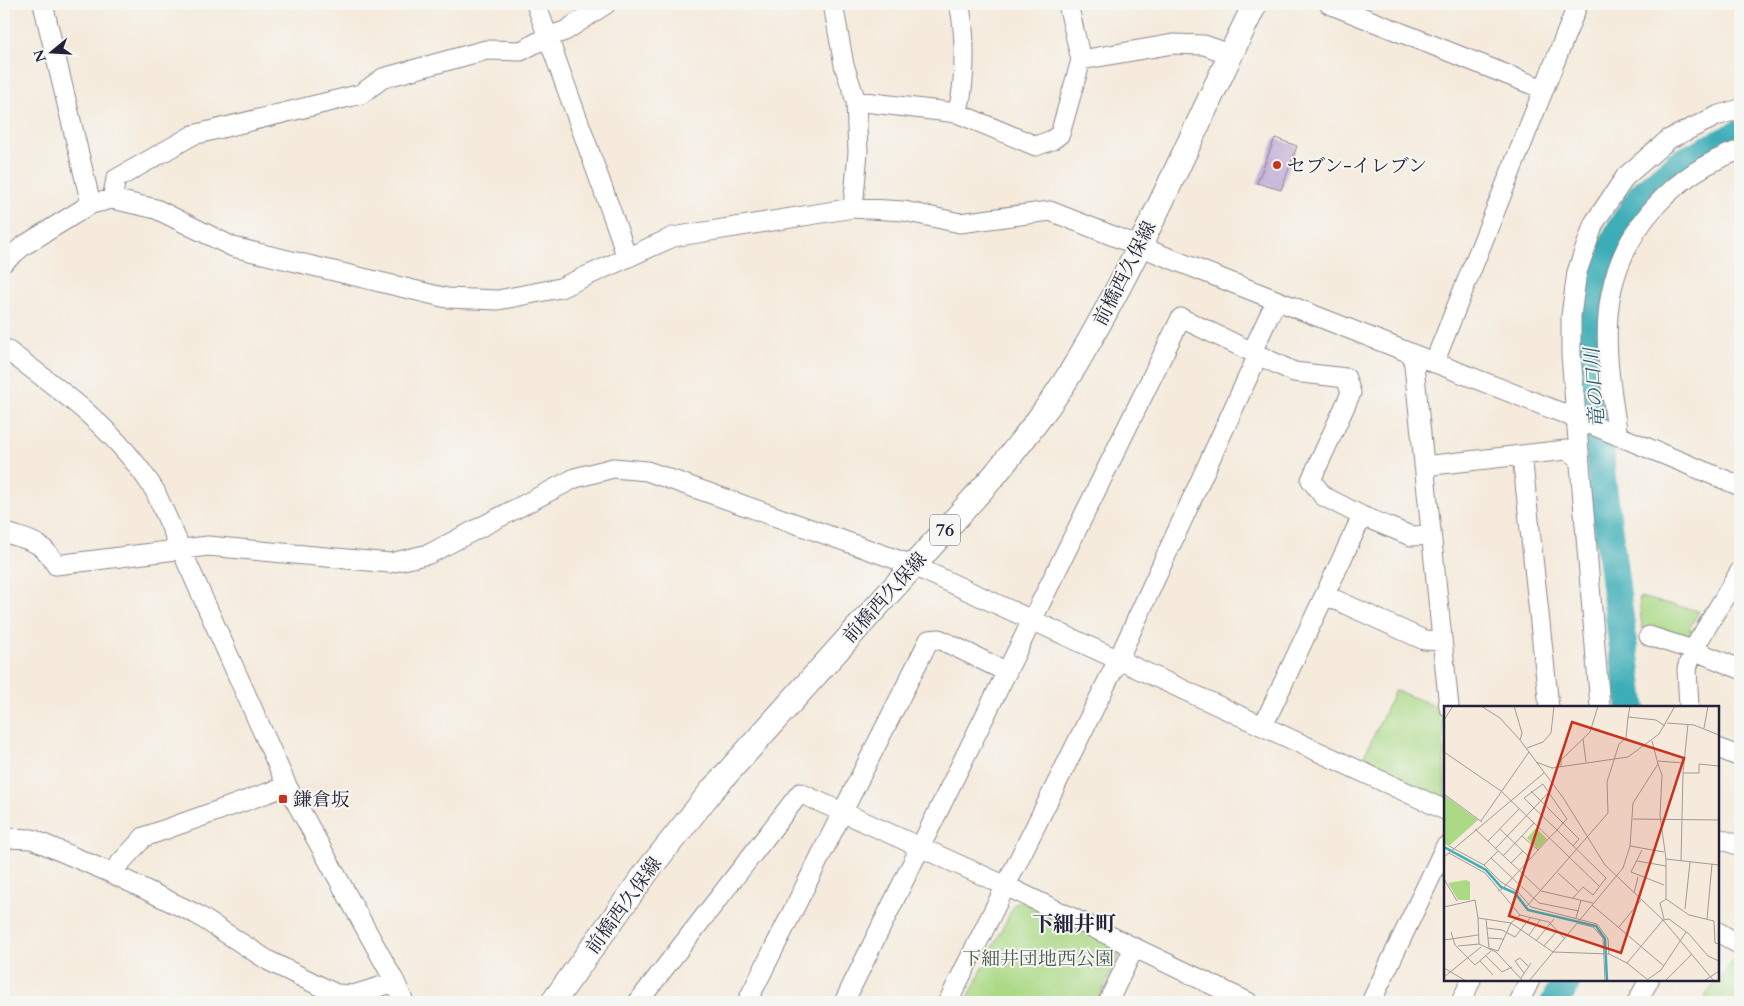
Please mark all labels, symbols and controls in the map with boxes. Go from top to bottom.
north arrow [28,28,78,78]
text: N [29,47,51,65]
place label: セブン-イレブン [1287,153,1427,179]
marker: セブン-イレブン [1271,159,1283,171]
street label: 前橋西久保線 [1087,217,1162,330]
water label: 竜の口川 [1578,345,1611,429]
road number: 76 [930,514,960,546]
street label: 前橋西久保線 [837,547,933,649]
inset map [1444,706,1719,981]
place label: 鎌倉坂 [293,787,350,813]
marker: 鎌倉坂 [277,793,289,805]
street label: 前橋西久保線 [580,852,668,959]
district label: 下細井町 [1032,910,1116,939]
park label: 下細井団地西公園 [962,946,1114,972]

